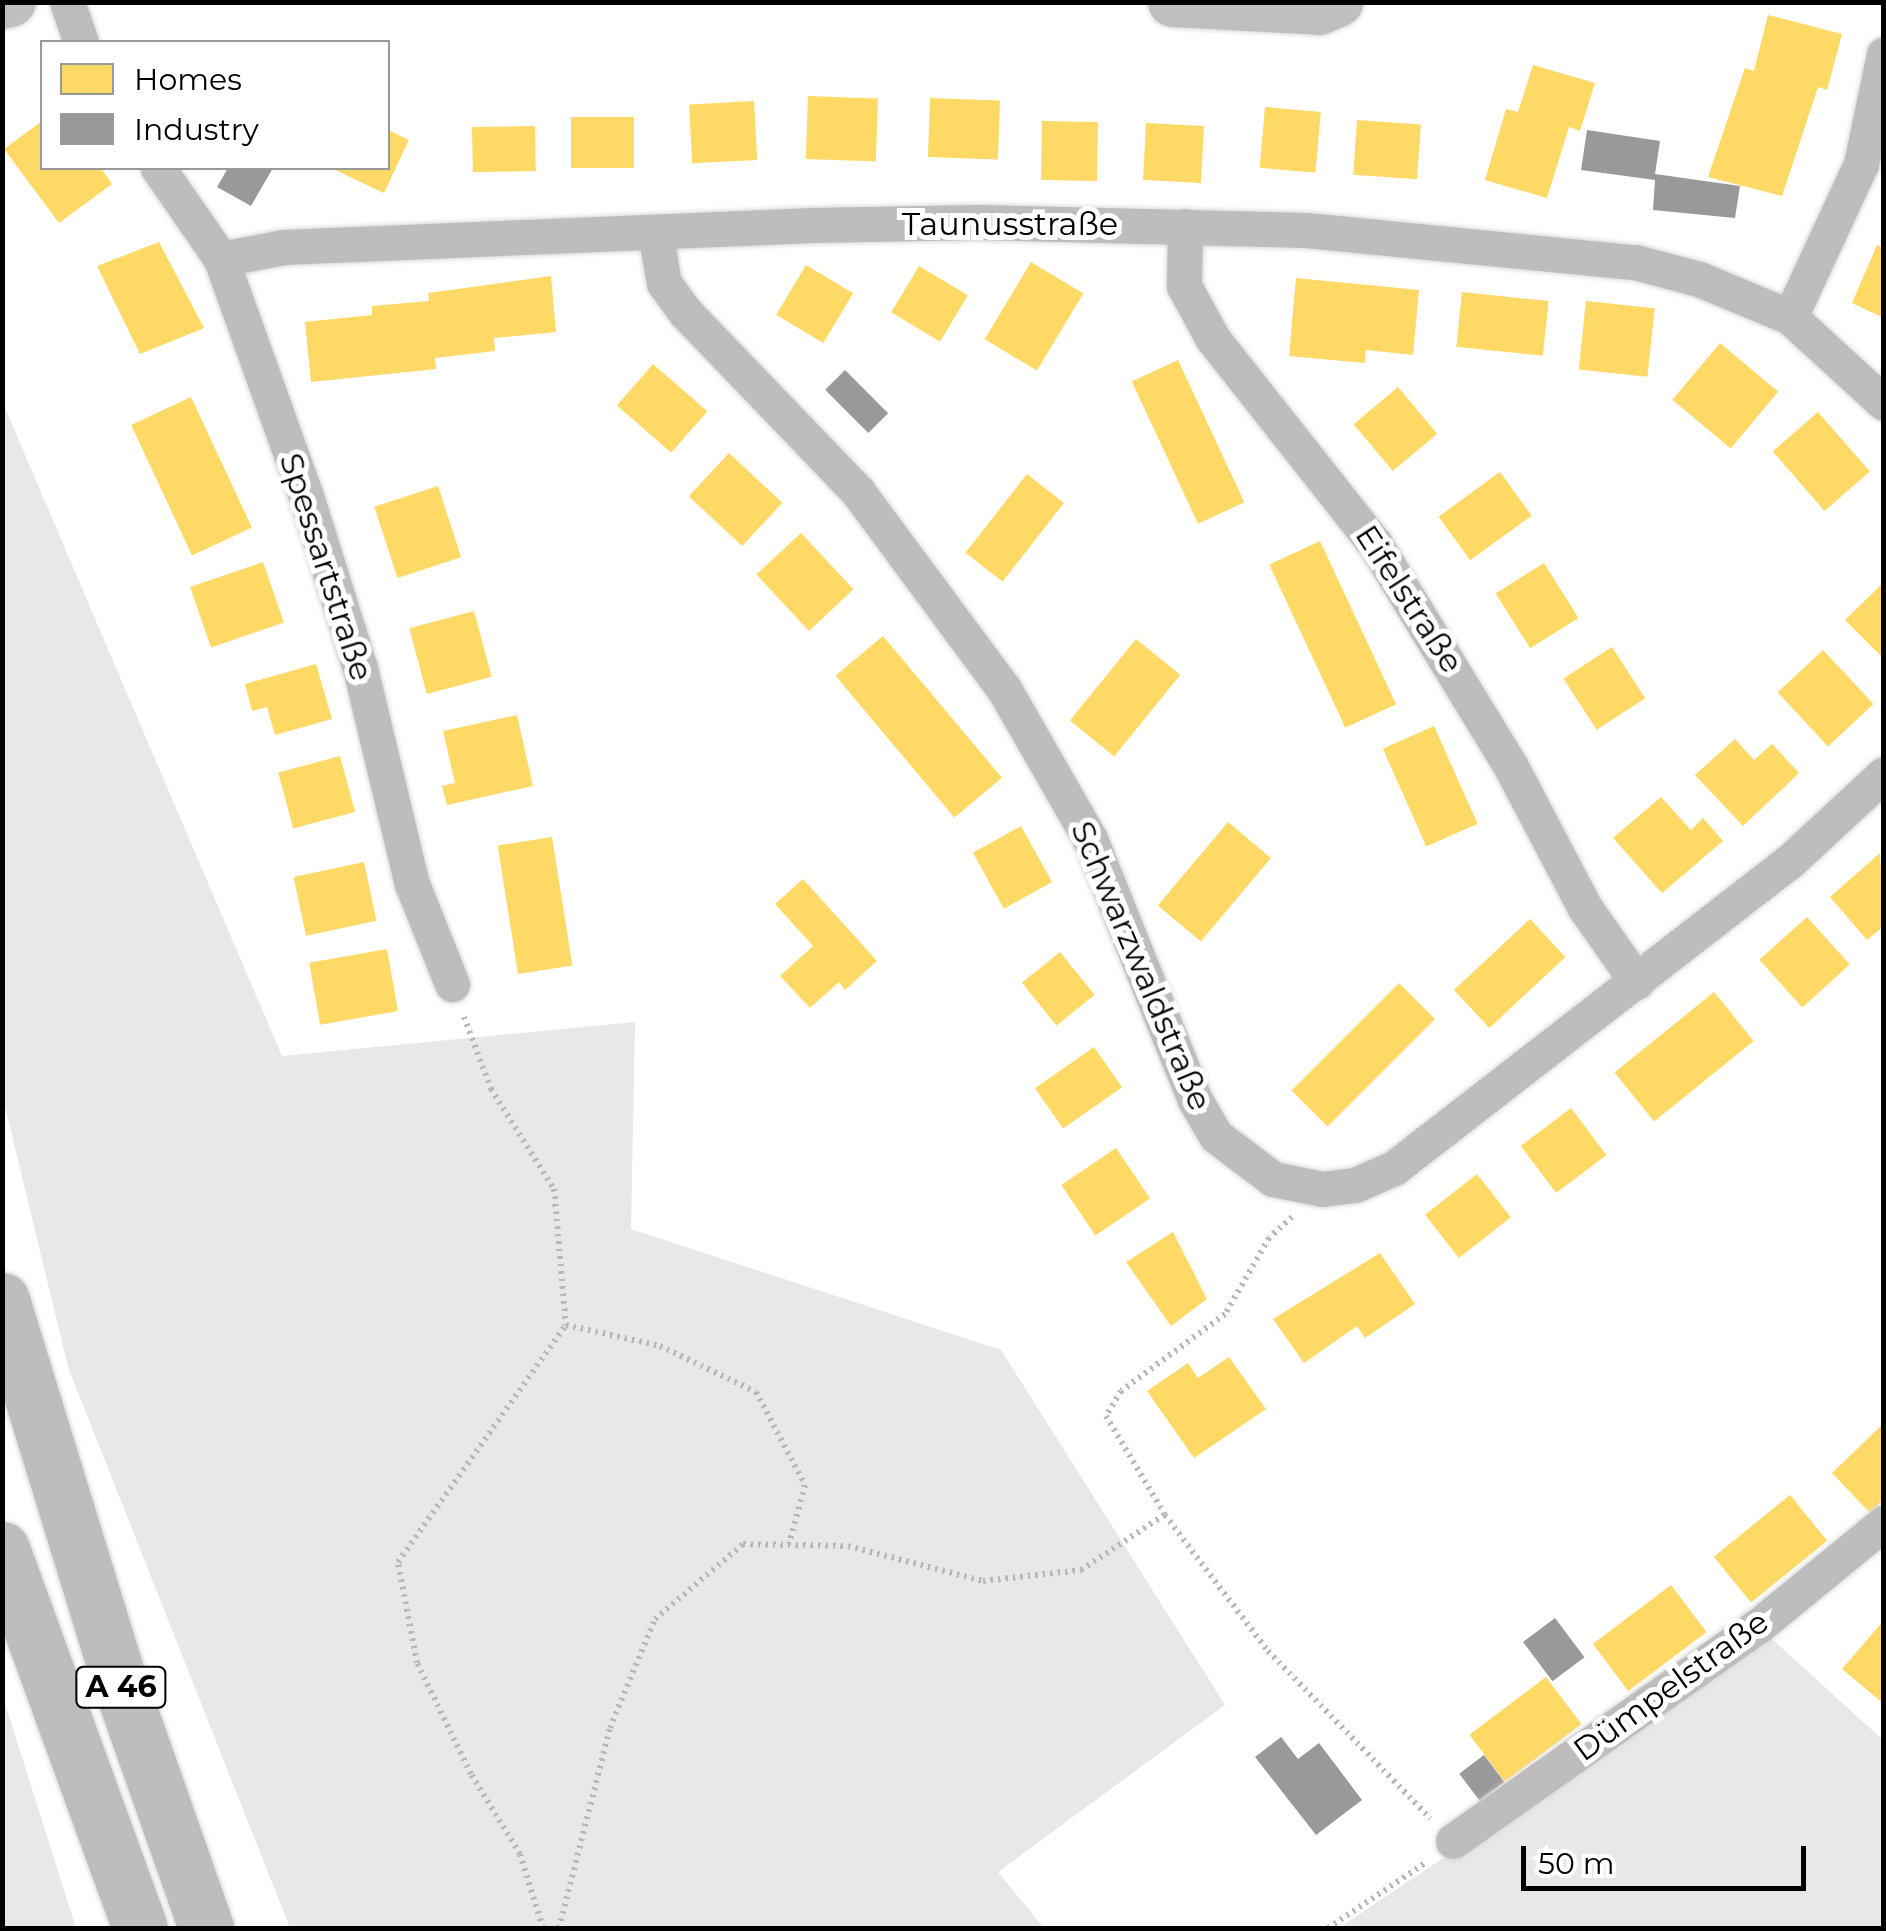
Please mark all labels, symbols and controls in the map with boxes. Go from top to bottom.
legend [40,40,390,170]
text: Homes [134,61,242,98]
text: Industry [134,111,259,148]
street label: Taunusstraße [902,205,1118,243]
street label: Spessartstraße [271,448,381,686]
street label: Eifelstraße [1347,518,1471,680]
street label: Schwarzwaldstraße [1063,816,1219,1116]
street label: Dümpelstraße [1566,1603,1776,1769]
road number: A 46 [74,1662,168,1712]
scale bar [1526,1826,1811,1888]
text: 50 m [1538,1845,1615,1882]

